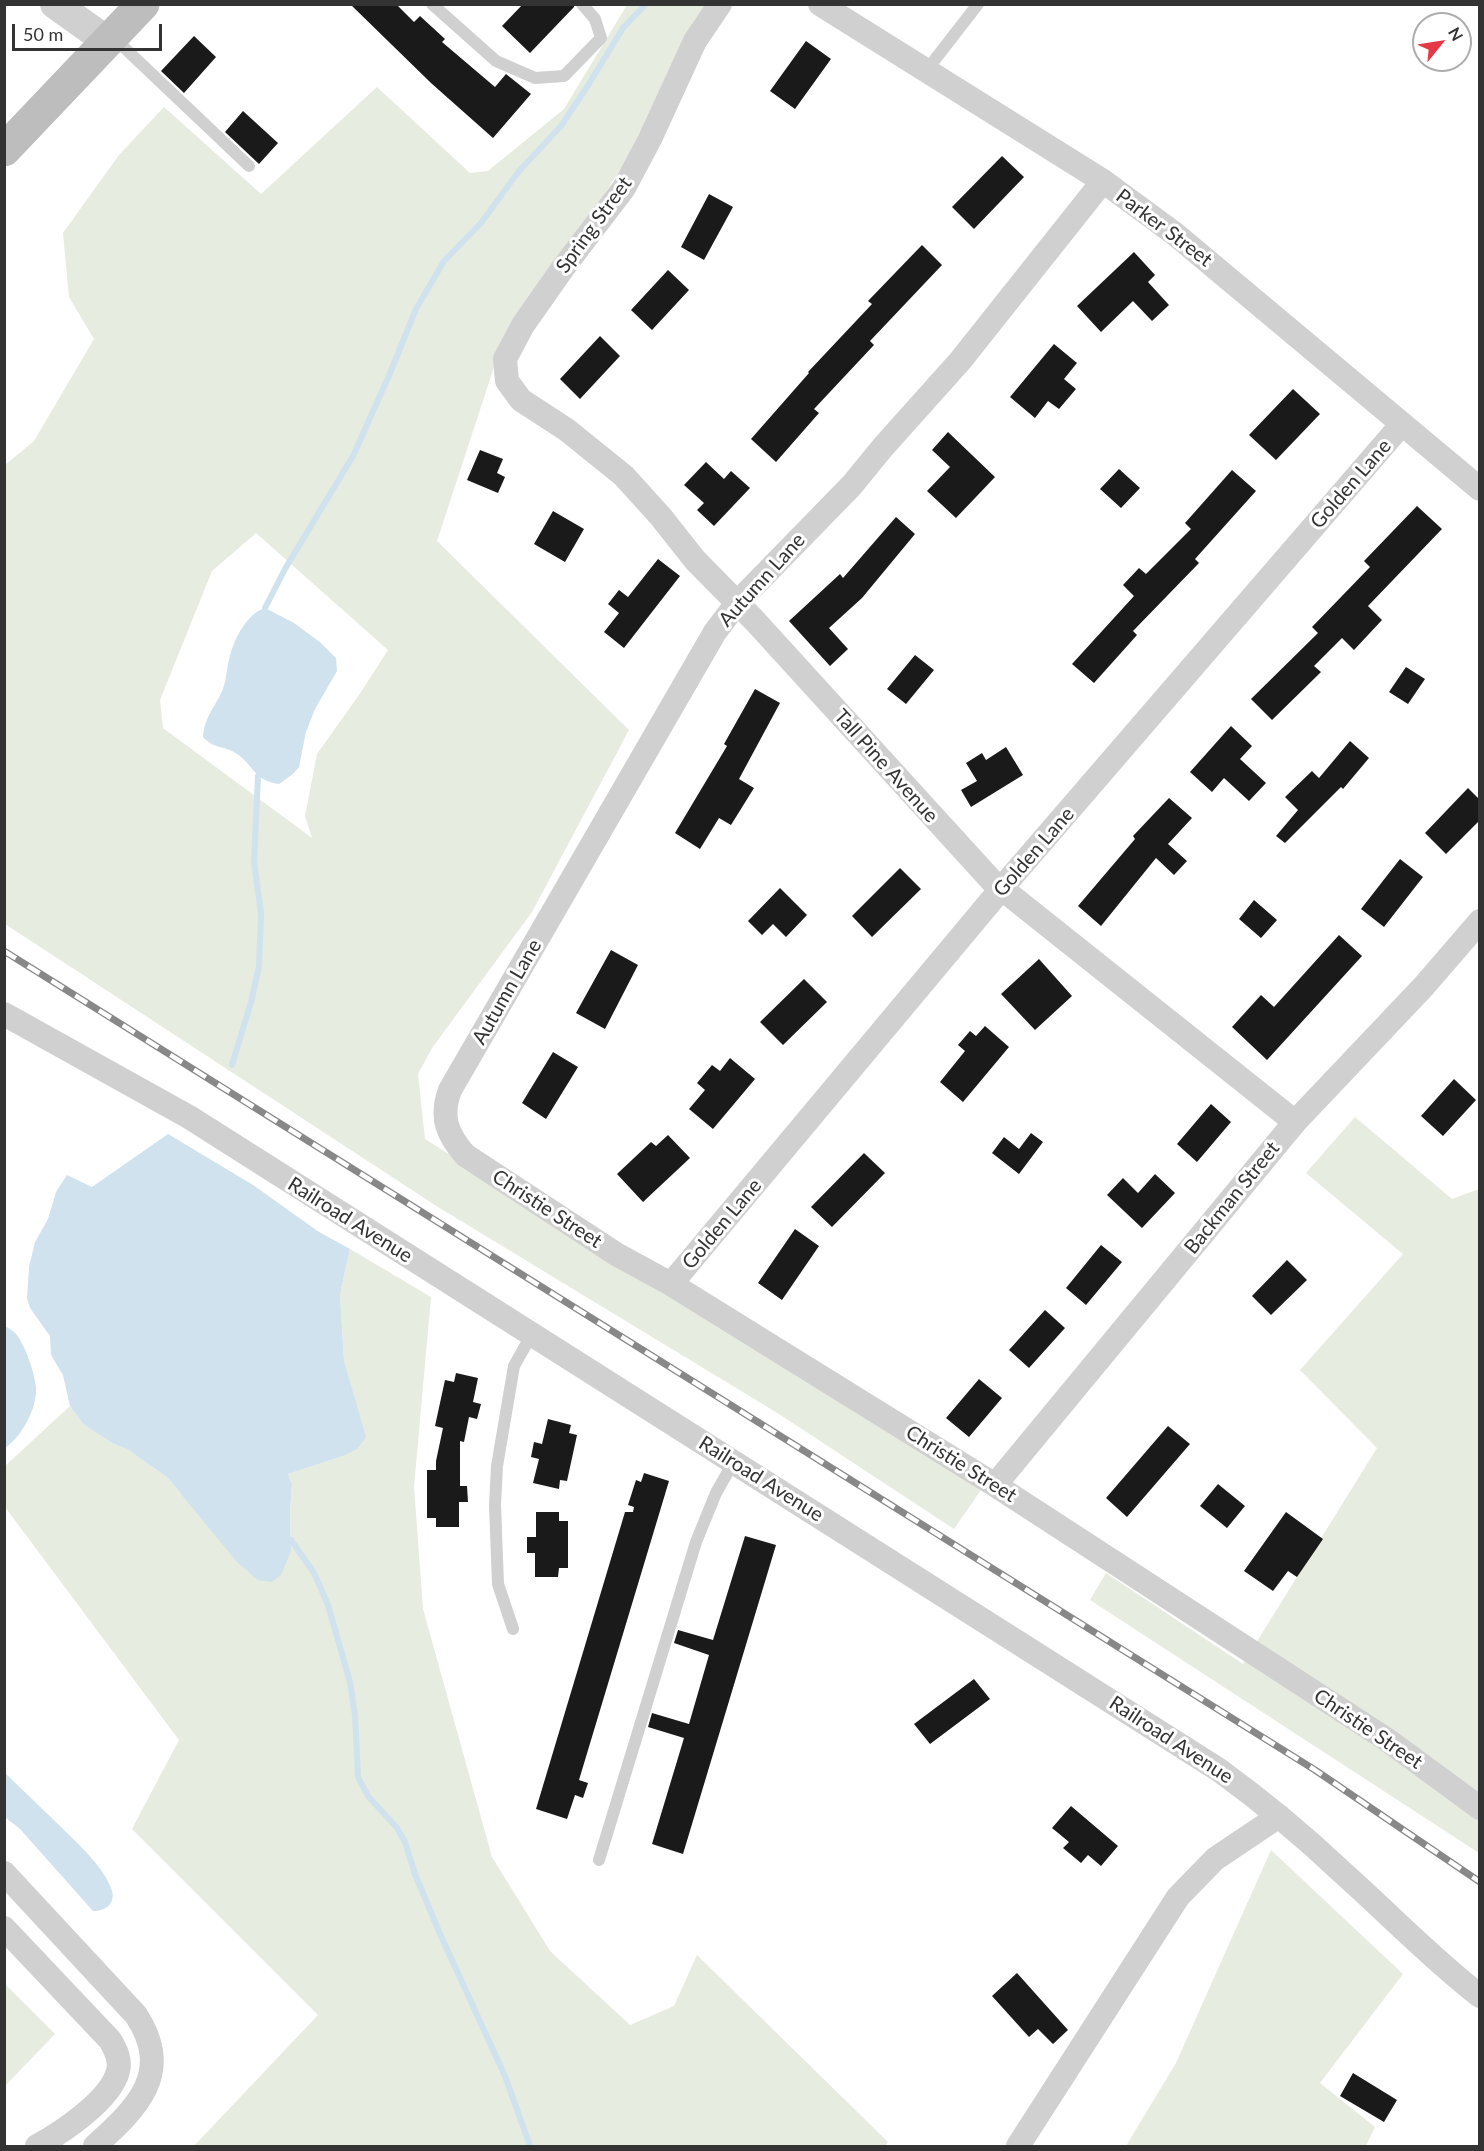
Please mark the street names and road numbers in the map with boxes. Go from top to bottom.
street label: Spring Street [551,172,637,278]
street label: Parker Street [1111,184,1217,272]
street label: Golden Lane [1306,434,1396,534]
street label: Autumn Lane [714,528,810,632]
street label: Tall Pine Avenue [829,705,943,827]
street label: Golden Lane [989,802,1079,902]
street label: Autumn Lane [467,935,547,1049]
street label: Backman Street [1179,1137,1285,1259]
street label: Christie Street [488,1165,606,1253]
street label: Railroad Avenue [283,1172,417,1268]
street label: Golden Lane [677,1174,767,1274]
street label: Christie Street [901,1420,1021,1508]
street label: Railroad Avenue [694,1431,828,1527]
street label: Christie Street [1309,1684,1427,1774]
street label: Railroad Avenue [1105,1691,1237,1789]

